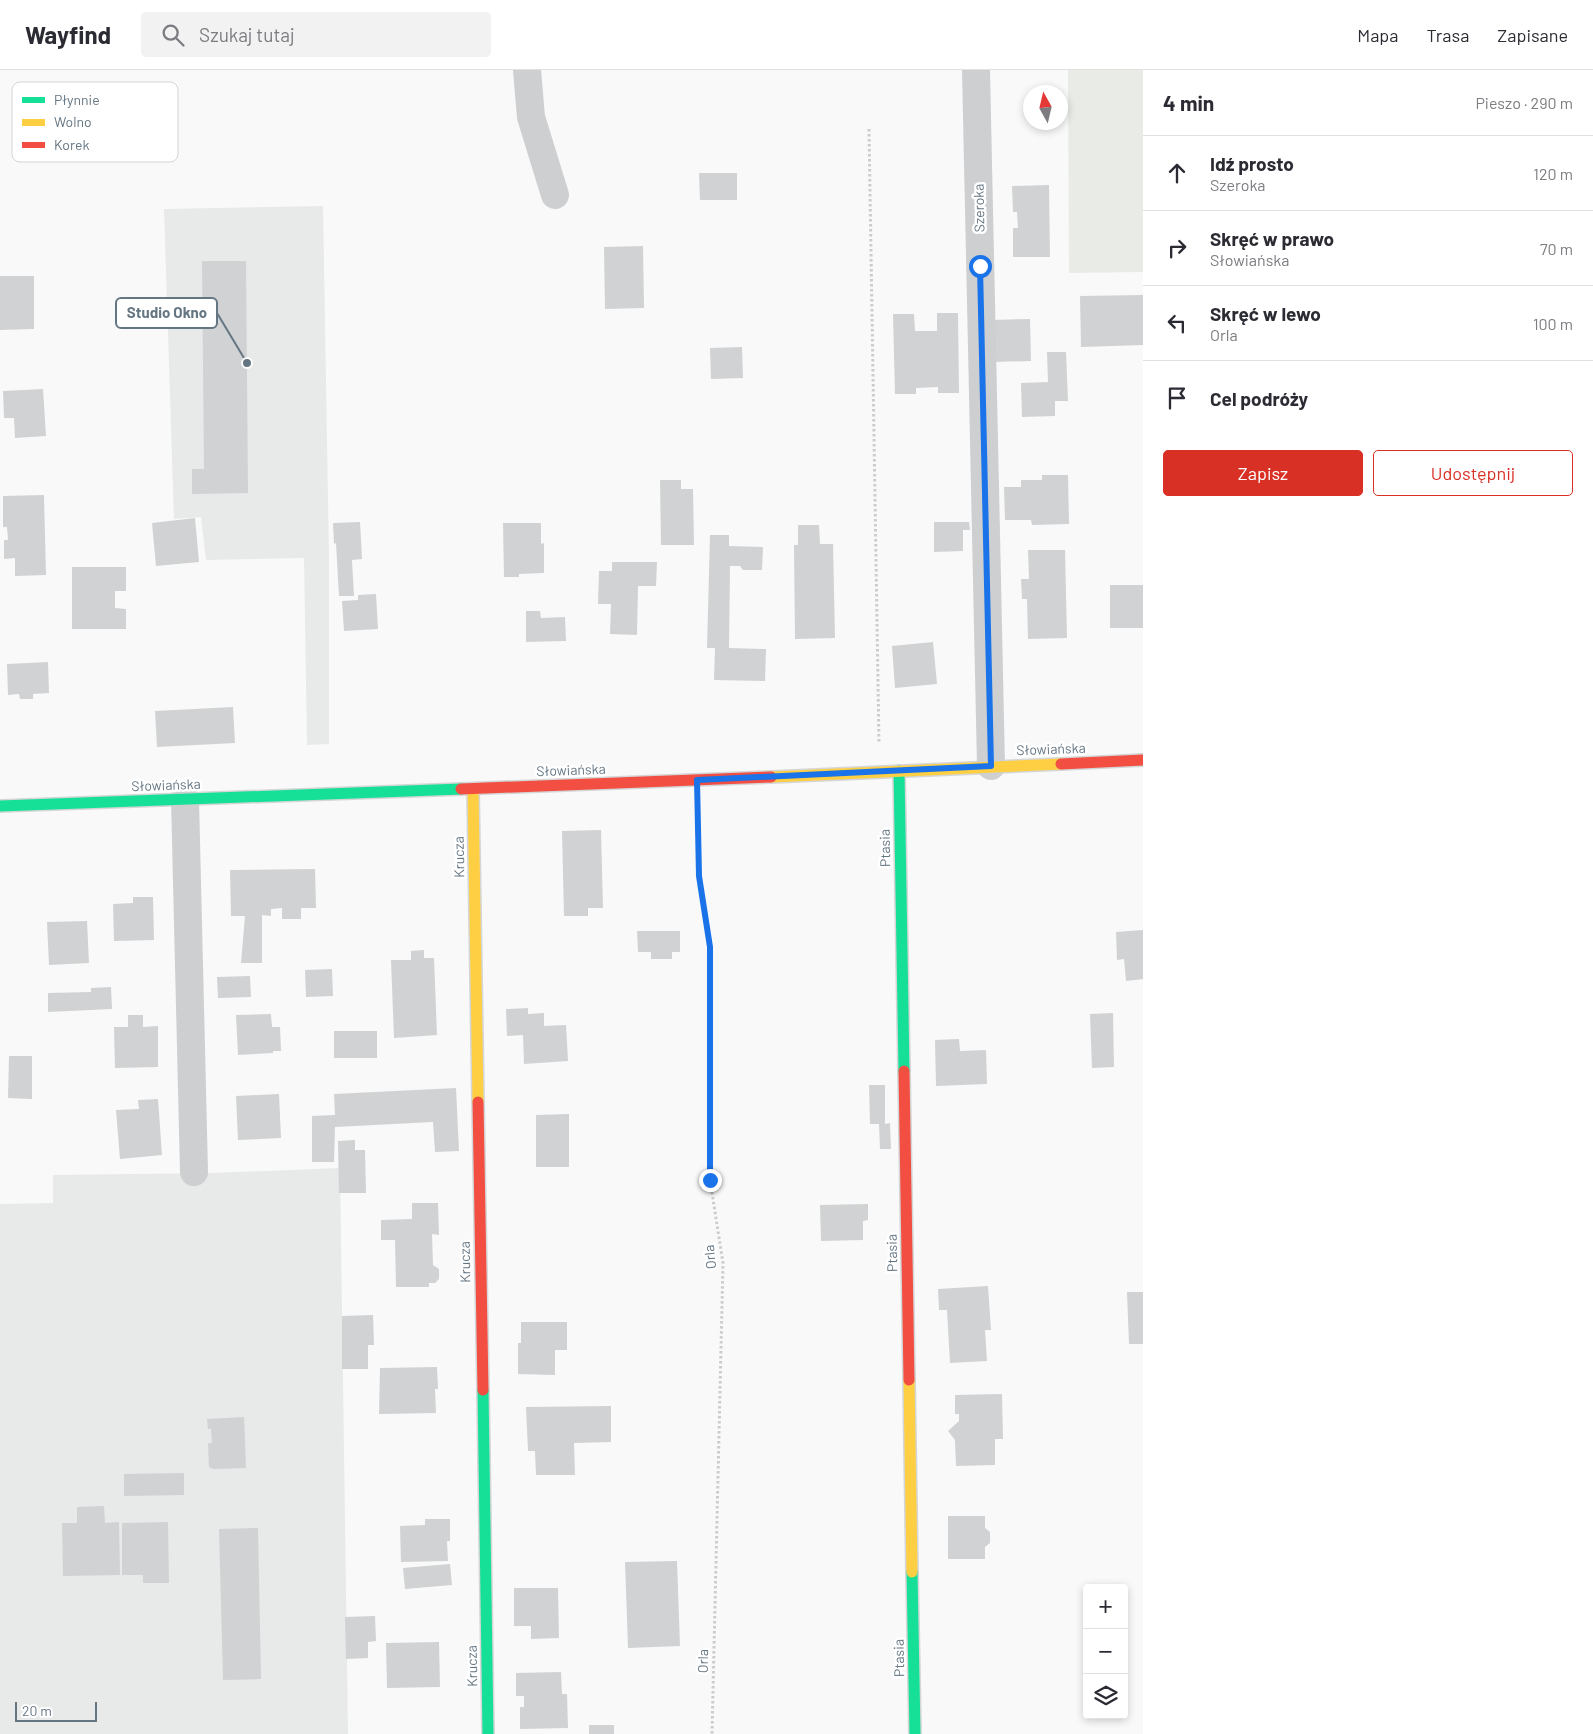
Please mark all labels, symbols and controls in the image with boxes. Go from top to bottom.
search box [141,12,491,57]
text: Wayfind [25,20,111,49]
icon: search [159,21,187,49]
text: Szukaj tutaj [199,23,295,46]
text: Mapa [1357,24,1399,46]
text: Trasa [1427,24,1469,46]
text: Zapisane [1497,24,1568,46]
legend [12,82,178,162]
north arrow [1023,85,1068,130]
text: 4 min [1163,90,1214,115]
text: Płynnie [54,91,100,108]
text: Pieszo · 290 m [1475,93,1573,112]
text: Wolno [54,113,92,130]
text: Korek [54,136,89,153]
text: Idź prosto [1210,152,1294,175]
icon: ahead [1163,159,1191,187]
text: 120 m [1533,164,1573,183]
text: Szeroka [1210,175,1266,194]
street label: Szeroka [970,184,987,232]
text: Skręć w prawo [1210,227,1334,250]
icon: right [1163,234,1191,262]
text: 70 m [1540,239,1573,258]
text: Słowiańska [1210,250,1289,269]
route start [969,255,992,278]
callout: Studio Okno [116,298,217,328]
text: Skręć w lewo [1210,302,1321,325]
text: Studio Okno [127,303,207,321]
icon: left [1163,309,1191,337]
text: 100 m [1533,314,1573,333]
text: Orla [1210,325,1238,344]
icon: arrive [1163,384,1191,412]
text: Cel podróży [1210,387,1308,410]
button: Zapisz [1163,450,1363,496]
button: Udostępnij [1373,450,1573,496]
street label: Słowiańska [1016,739,1086,758]
street label: Słowiańska [536,760,606,779]
street label: Słowiańska [131,775,201,794]
street label: Ptasia [876,829,893,867]
street label: Krucza [450,836,467,878]
route end [699,1169,722,1192]
street label: Ptasia [883,1234,900,1272]
street label: Krucza [456,1241,473,1283]
street label: Orla [700,1244,719,1270]
map controls [1083,1584,1128,1719]
button: + [1083,1584,1128,1629]
button: − [1083,1629,1128,1674]
street label: Ptasia [890,1639,907,1677]
street label: Krucza [463,1645,480,1687]
street label: Orla [694,1649,711,1673]
button: layers [1083,1674,1128,1719]
scale bar [15,1699,98,1722]
text: 20 m [22,1702,52,1719]

